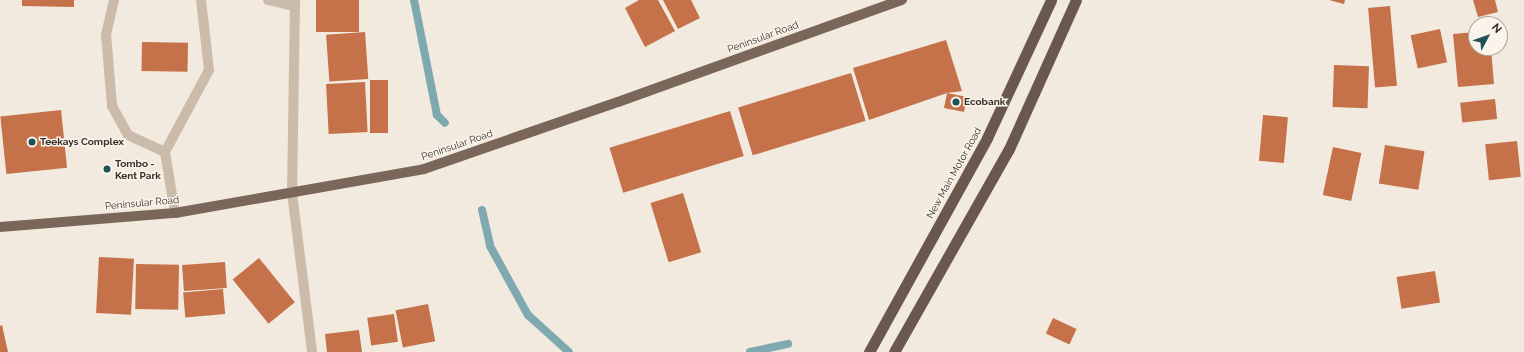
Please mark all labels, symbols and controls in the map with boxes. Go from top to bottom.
north arrow [1468,16,1508,56]
street label: Peninsular Road [726,19,800,55]
text: N [1489,21,1504,36]
place label: Ecobank [964,96,1005,108]
marker: Ecobank [951,97,961,107]
street label: New Main Motor Road [924,125,984,221]
street label: Peninsular Road [420,127,494,163]
place label: Teekays Complex [40,136,124,148]
marker: Teekays Complex [27,137,37,147]
place label: Tombo - Kent Park [115,157,161,180]
marker: Tombo - Kent Park [102,164,112,174]
street label: Peninsular Road [104,194,180,212]

